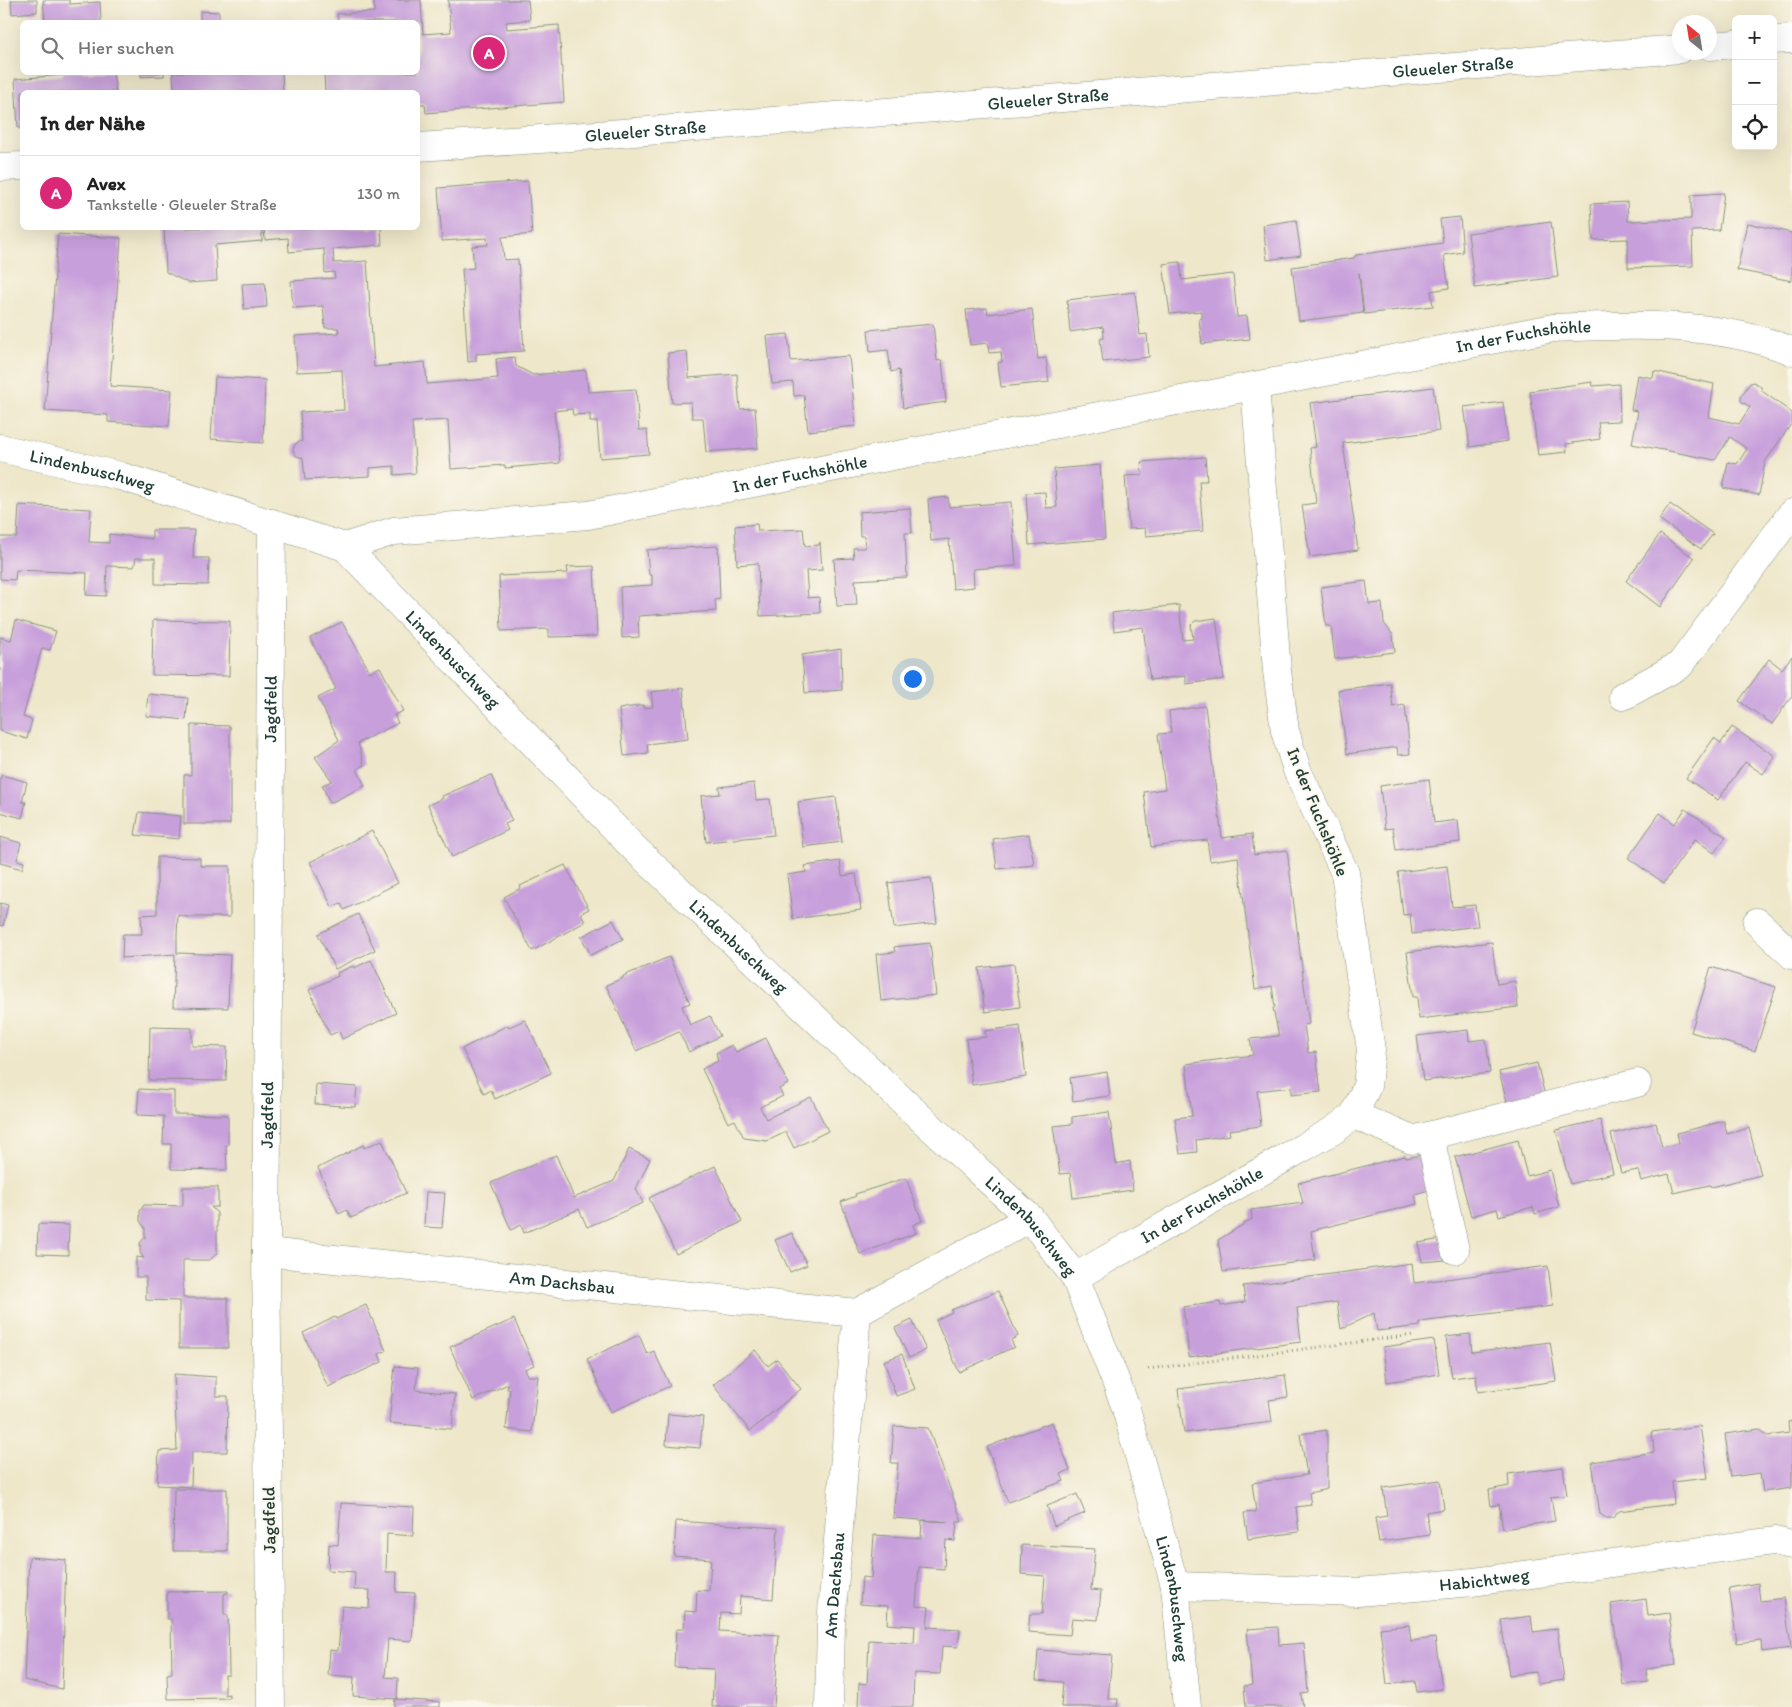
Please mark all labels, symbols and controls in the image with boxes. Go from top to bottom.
north arrow [1672,15,1717,60]
map controls [1732,15,1777,150]
button: + [1732,15,1777,60]
search box [20,20,420,75]
icon: search [38,34,66,62]
pin: A [473,34,505,72]
text: Hier suchen [78,36,174,59]
street label: Gleueler Straße [1391,51,1515,83]
button: − [1732,60,1777,105]
street label: Gleueler Straße [987,83,1110,115]
button: locate [1732,105,1777,150]
text: In der Nähe [40,110,145,135]
street label: Gleueler Straße [584,115,707,147]
text: Avex [87,172,126,195]
text: A [51,184,61,203]
text: 130 m [357,184,400,203]
text: Tankstelle · Gleueler Straße [87,195,277,214]
street label: In der Fuchshöhle [1454,315,1592,358]
street label: Lindenbuschweg [28,444,158,497]
street label: In der Fuchshöhle [730,450,869,498]
street label: Lindenbuschweg [401,606,506,714]
your location [900,666,926,692]
street label: Jagdfeld [259,675,282,743]
street label: In der Fuchshöhle [1282,744,1354,880]
street label: Lindenbuschweg [684,895,793,999]
street label: Jagdfeld [256,1081,278,1149]
street label: In der Fuchshöhle [1137,1162,1267,1248]
street label: Lindenbuschweg [980,1171,1082,1281]
street label: Am Dachsbau [509,1266,616,1299]
street label: Jagdfeld [257,1486,281,1554]
street label: Am Dachsbau [820,1531,850,1638]
street label: Lindenbuschweg [1151,1533,1194,1664]
street label: Habichtweg [1438,1563,1531,1596]

